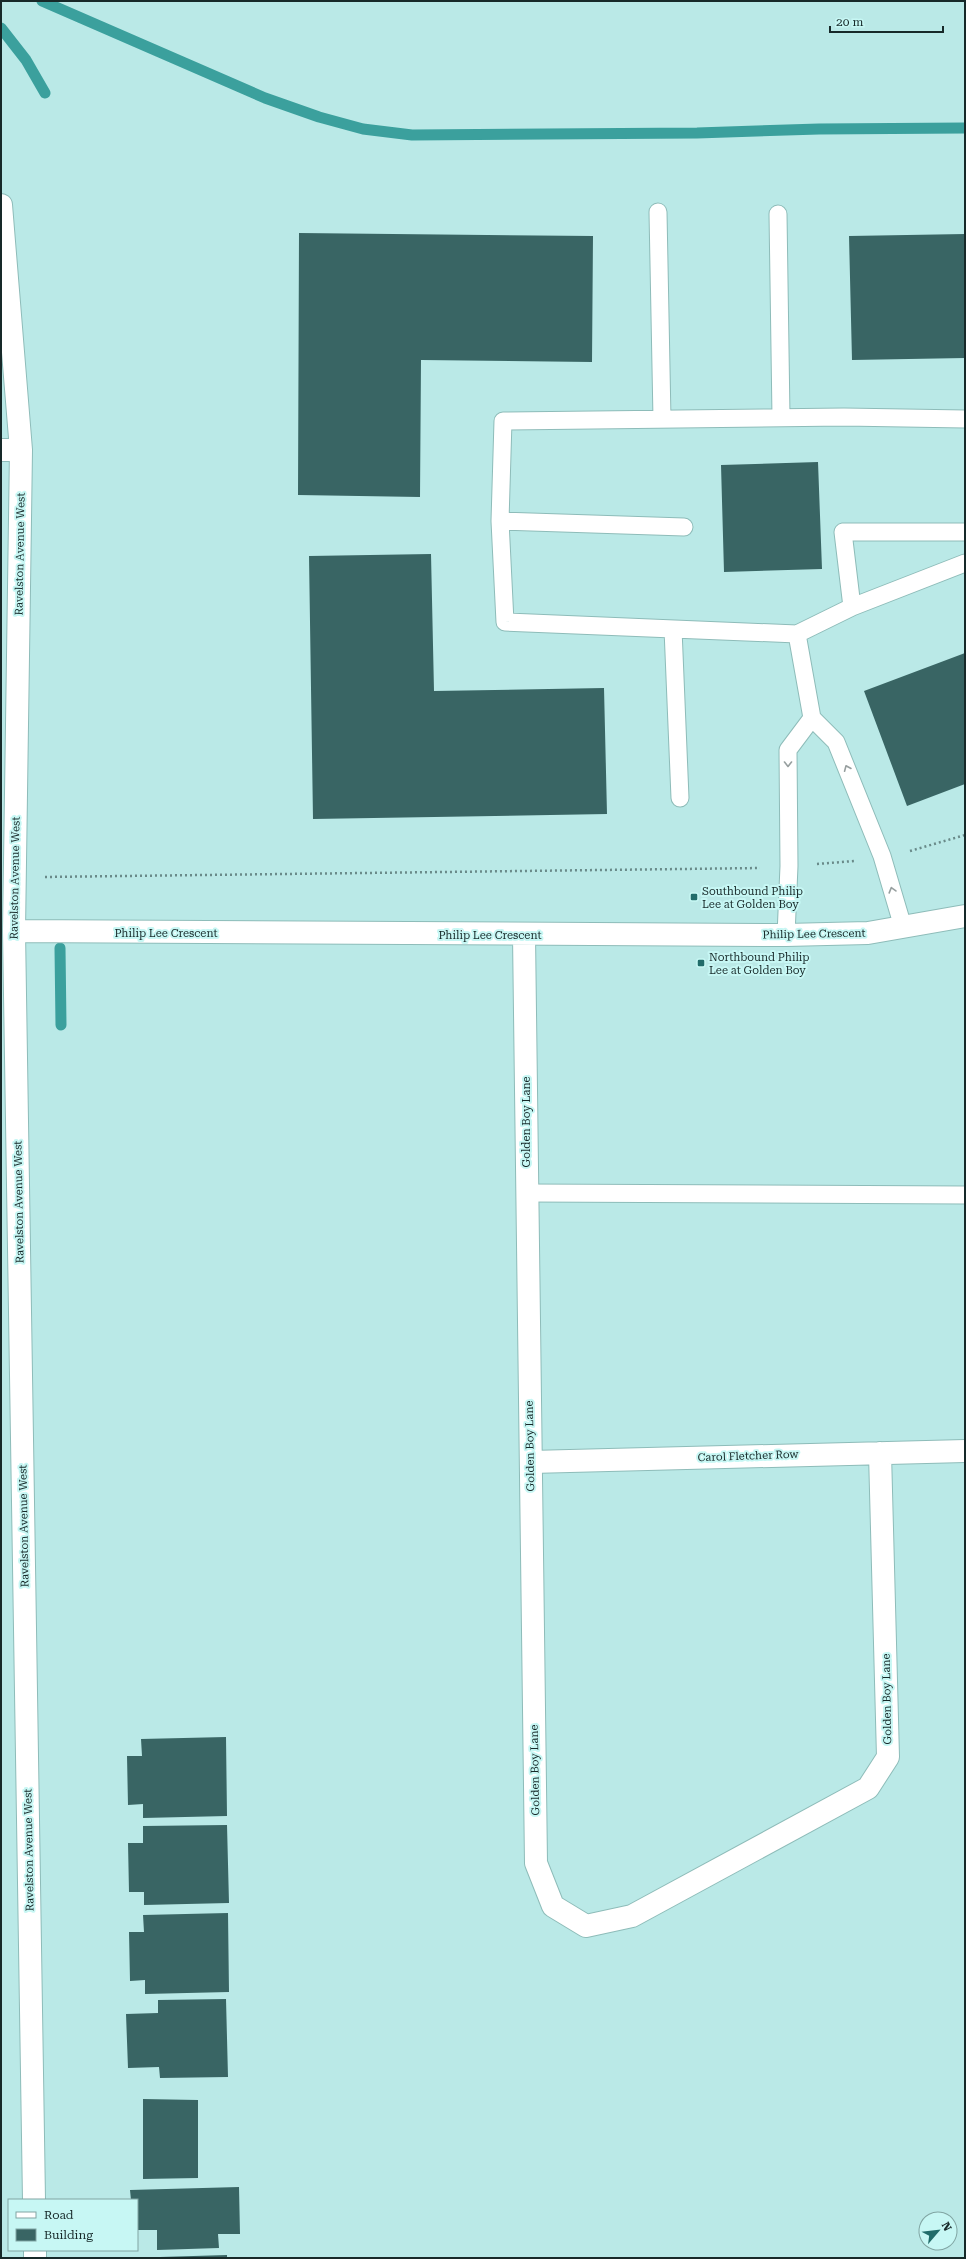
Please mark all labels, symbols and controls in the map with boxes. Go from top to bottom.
scale bar [830,8,943,34]
text: 20 m [836,15,863,29]
street label: Ravelston Avenue West [12,492,28,616]
one-way arrow [784,761,792,767]
one-way arrow [843,765,851,772]
street label: Ravelston Avenue West [7,816,23,940]
place label: Southbound Philip Lee at Golden Boy [702,885,803,911]
one-way arrow [888,887,897,894]
marker: Southbound Philip Lee at Golden Boy [689,892,699,902]
street label: Philip Lee Crescent [114,927,218,940]
street label: Philip Lee Crescent [762,927,866,941]
street label: Philip Lee Crescent [438,929,542,942]
place label: Northbound Philip Lee at Golden Boy [709,951,810,977]
marker: Northbound Philip Lee at Golden Boy [696,958,706,968]
street label: Golden Boy Lane [520,1076,533,1168]
street label: Ravelston Avenue West [11,1140,27,1264]
street label: Golden Boy Lane [523,1400,537,1492]
street label: Carol Fletcher Row [697,1448,800,1464]
street label: Ravelston Avenue West [16,1464,32,1588]
street label: Golden Boy Lane [880,1653,894,1745]
street label: Golden Boy Lane [528,1724,542,1816]
street label: Ravelston Avenue West [21,1788,37,1912]
legend [8,2199,138,2251]
text: Road [44,2208,74,2222]
north arrow [918,2211,958,2251]
text: N [939,2220,954,2234]
text: Building [44,2228,93,2242]

